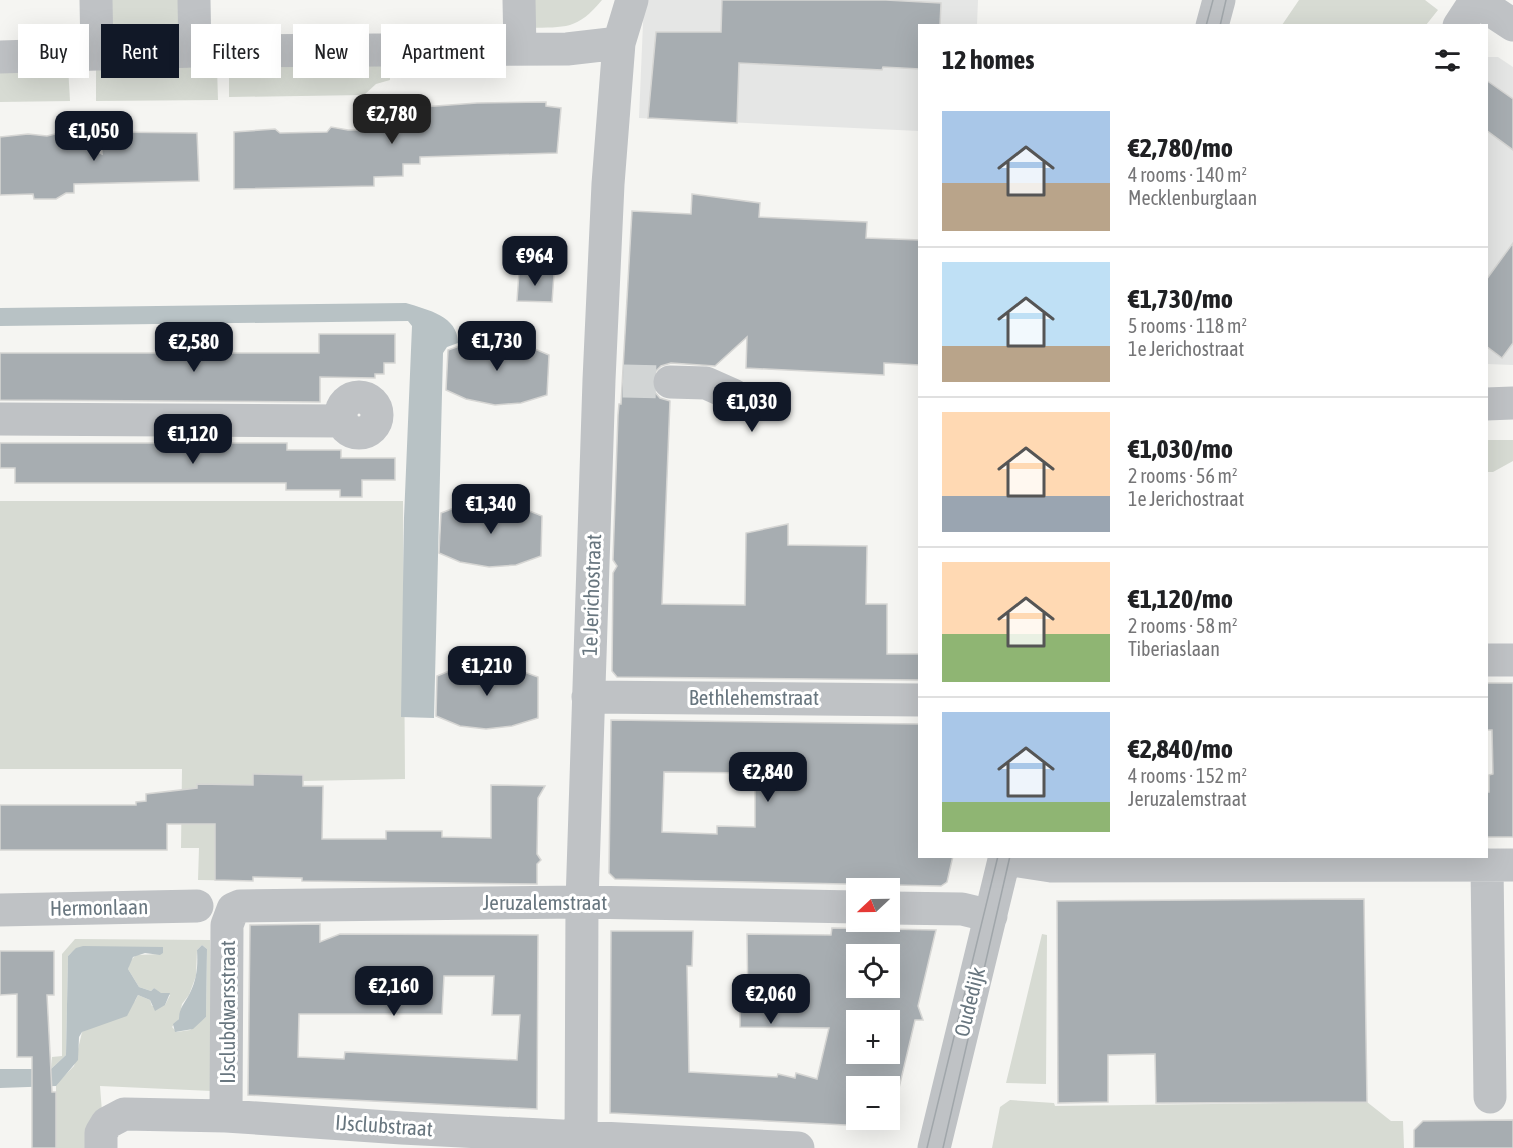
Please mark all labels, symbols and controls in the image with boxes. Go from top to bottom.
chip: Buy [18,24,89,78]
chip: Rent [101,24,179,78]
chip: Filters [191,24,281,78]
chip: New [293,24,369,78]
chip: Apartment [381,24,506,78]
icon: filters [1431,44,1464,77]
text: 12 homes [942,45,1035,75]
pin: €2,780 [343,94,441,145]
text: €2,780 [367,102,417,125]
pin: €1,050 [45,111,143,162]
text: €1,050 [69,119,119,142]
text: €2,780/mo [1128,133,1233,163]
icon: home [990,135,1062,207]
text: 4 rooms · 140 m² [1128,163,1247,186]
text: Mecklenburglaan [1128,186,1257,209]
pin: €964 [499,236,571,287]
text: €964 [516,244,554,267]
text: €1,730/mo [1128,284,1233,314]
icon: home [990,286,1062,358]
text: 5 rooms · 118 m² [1128,314,1247,337]
pin: €1,730 [448,321,546,372]
pin: €2,580 [145,322,243,373]
text: €1,730 [472,329,522,352]
text: €2,580 [169,330,219,353]
text: 1e Jerichostraat [1128,337,1244,360]
pin: €1,030 [703,382,801,433]
text: €1,030 [727,390,777,413]
pin: €1,120 [144,414,242,465]
text: €1,120 [168,422,218,445]
text: €1,030/mo [1128,434,1233,464]
icon: home [990,436,1062,508]
text: 2 rooms · 56 m² [1128,464,1238,487]
pin: €1,340 [442,484,540,535]
text: 1e Jerichostraat [1128,487,1244,510]
text: €1,340 [466,492,516,515]
street label: 1e Jerichostraat [577,533,605,656]
text: €1,120/mo [1128,584,1233,614]
icon: home [990,586,1062,658]
text: 2 rooms · 58 m² [1128,614,1238,637]
text: Tiberiaslaan [1128,637,1220,660]
pin: €1,210 [438,646,536,697]
text: €1,210 [462,654,512,677]
street label: Bethlehemstraat [689,685,819,709]
text: €2,840/mo [1128,734,1233,764]
icon: home [990,736,1062,808]
pin: €2,840 [719,752,817,803]
text: €2,840 [743,760,793,783]
text: 4 rooms · 152 m² [1128,764,1247,787]
text: Jeruzalemstraat [1128,787,1247,810]
north arrow [846,878,900,932]
map controls [846,878,900,1130]
street label: Jeruzalemstraat [483,890,607,914]
street label: Hermonlaan [50,894,148,920]
street label: IJsclubdwarsstraat [215,940,239,1084]
button: locate [846,944,900,998]
street label: Oudedijk [949,965,989,1039]
pin: €2,160 [345,966,443,1017]
text: €2,160 [369,974,419,997]
pin: €2,060 [722,974,820,1025]
text: €2,060 [746,982,796,1005]
button: + [846,1010,900,1064]
button: − [846,1076,900,1130]
street label: IJsclubstraat [334,1110,434,1140]

